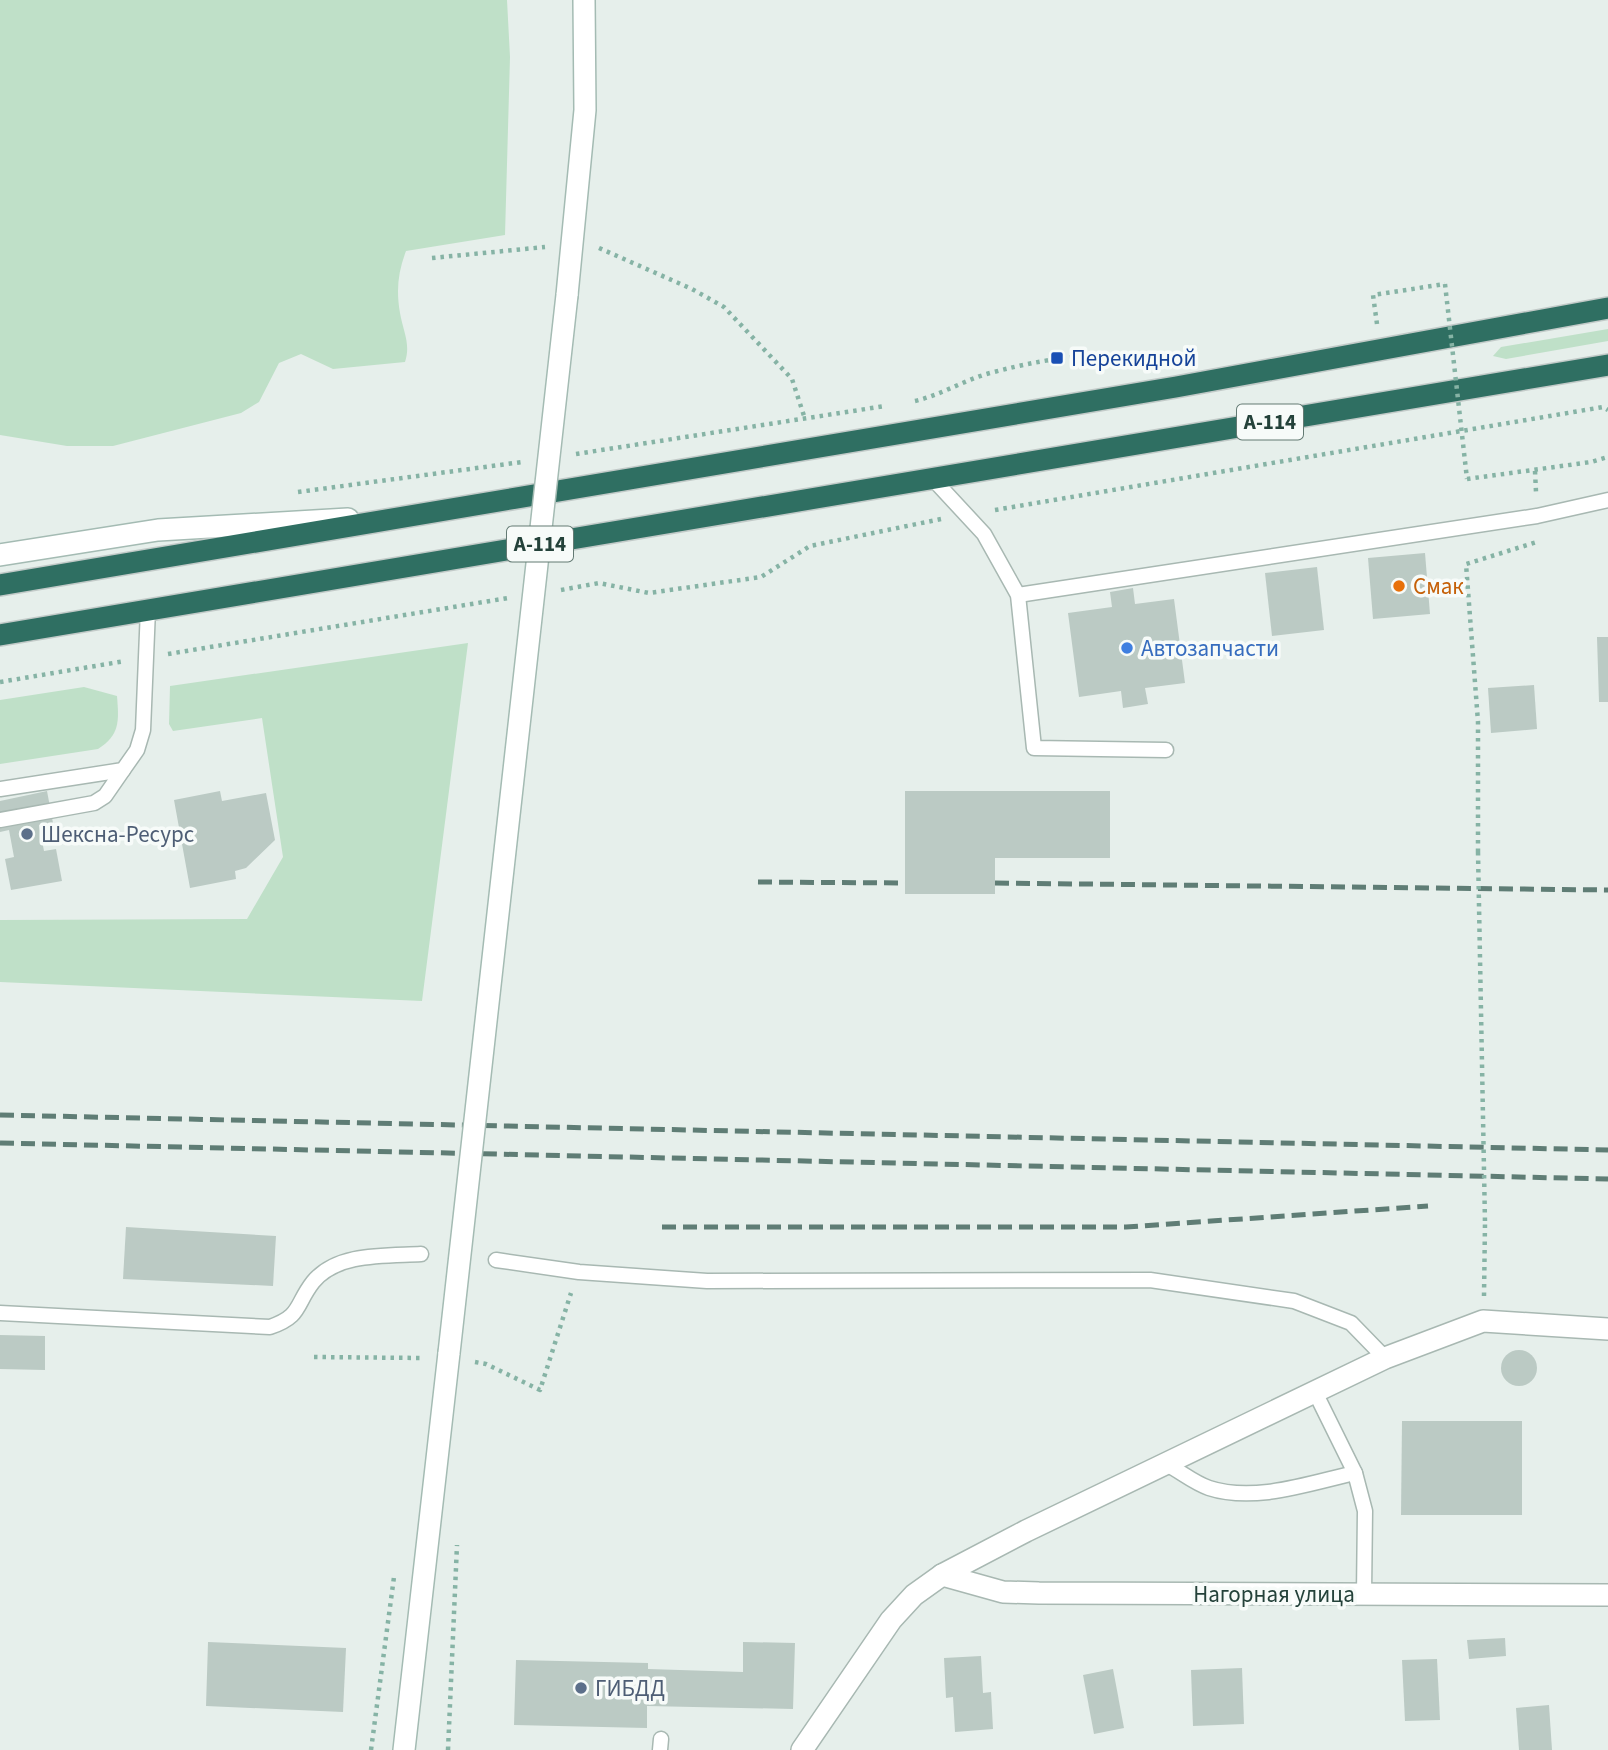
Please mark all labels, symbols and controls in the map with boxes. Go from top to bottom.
place label: Перекидной [1071,342,1196,375]
marker: Перекидной [1049,350,1065,366]
road number: А-114 [1237,404,1303,440]
road number: А-114 [507,526,573,562]
place label: Смак [1413,570,1464,603]
marker: Смак [1391,578,1407,594]
place label: Автозапчасти [1141,632,1279,665]
marker: Автозапчасти [1119,640,1135,656]
place label: Шексна-Ресурс [41,818,194,851]
marker: Шексна-Ресурс [19,826,35,842]
street label: Нагорная улица [1193,1578,1355,1611]
place label: ГИБДД [595,1672,665,1705]
marker: ГИБДД [573,1680,589,1696]

